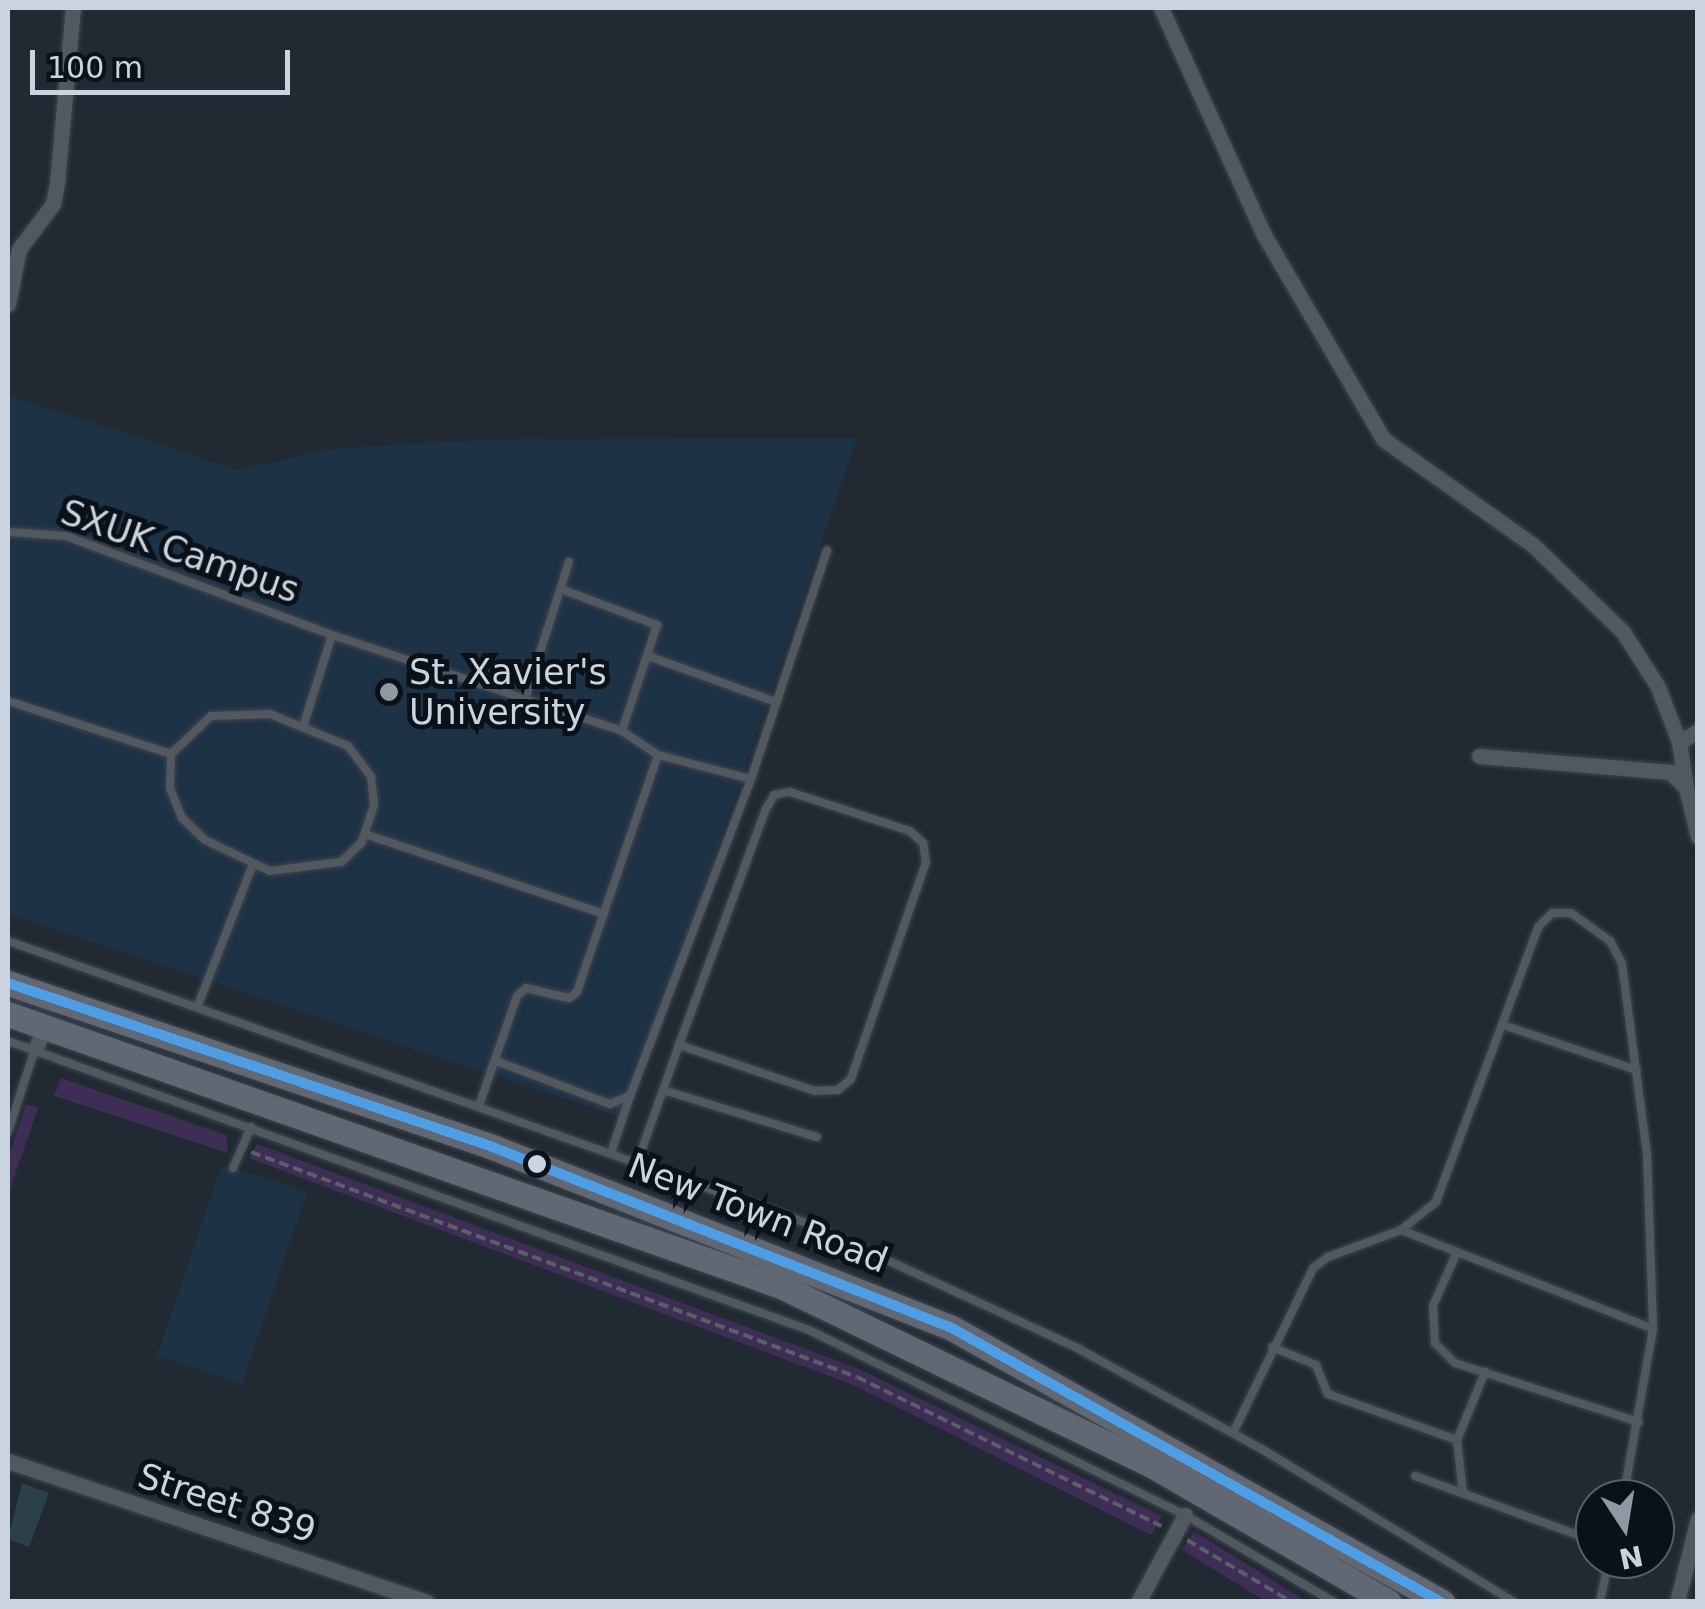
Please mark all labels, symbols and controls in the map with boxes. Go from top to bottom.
scale bar [35,30,295,92]
text: 100 m [47,50,143,85]
street label: SXUK Campus [56,491,304,611]
place label: St. Xavier's University [409,651,607,733]
marker: St. Xavier's University [378,681,400,703]
street label: New Town Road [623,1144,893,1282]
unlabelled marker [527,1154,547,1174]
street label: Street 839 [133,1455,321,1551]
north arrow [1575,1479,1675,1579]
text: N [1616,1538,1646,1575]

